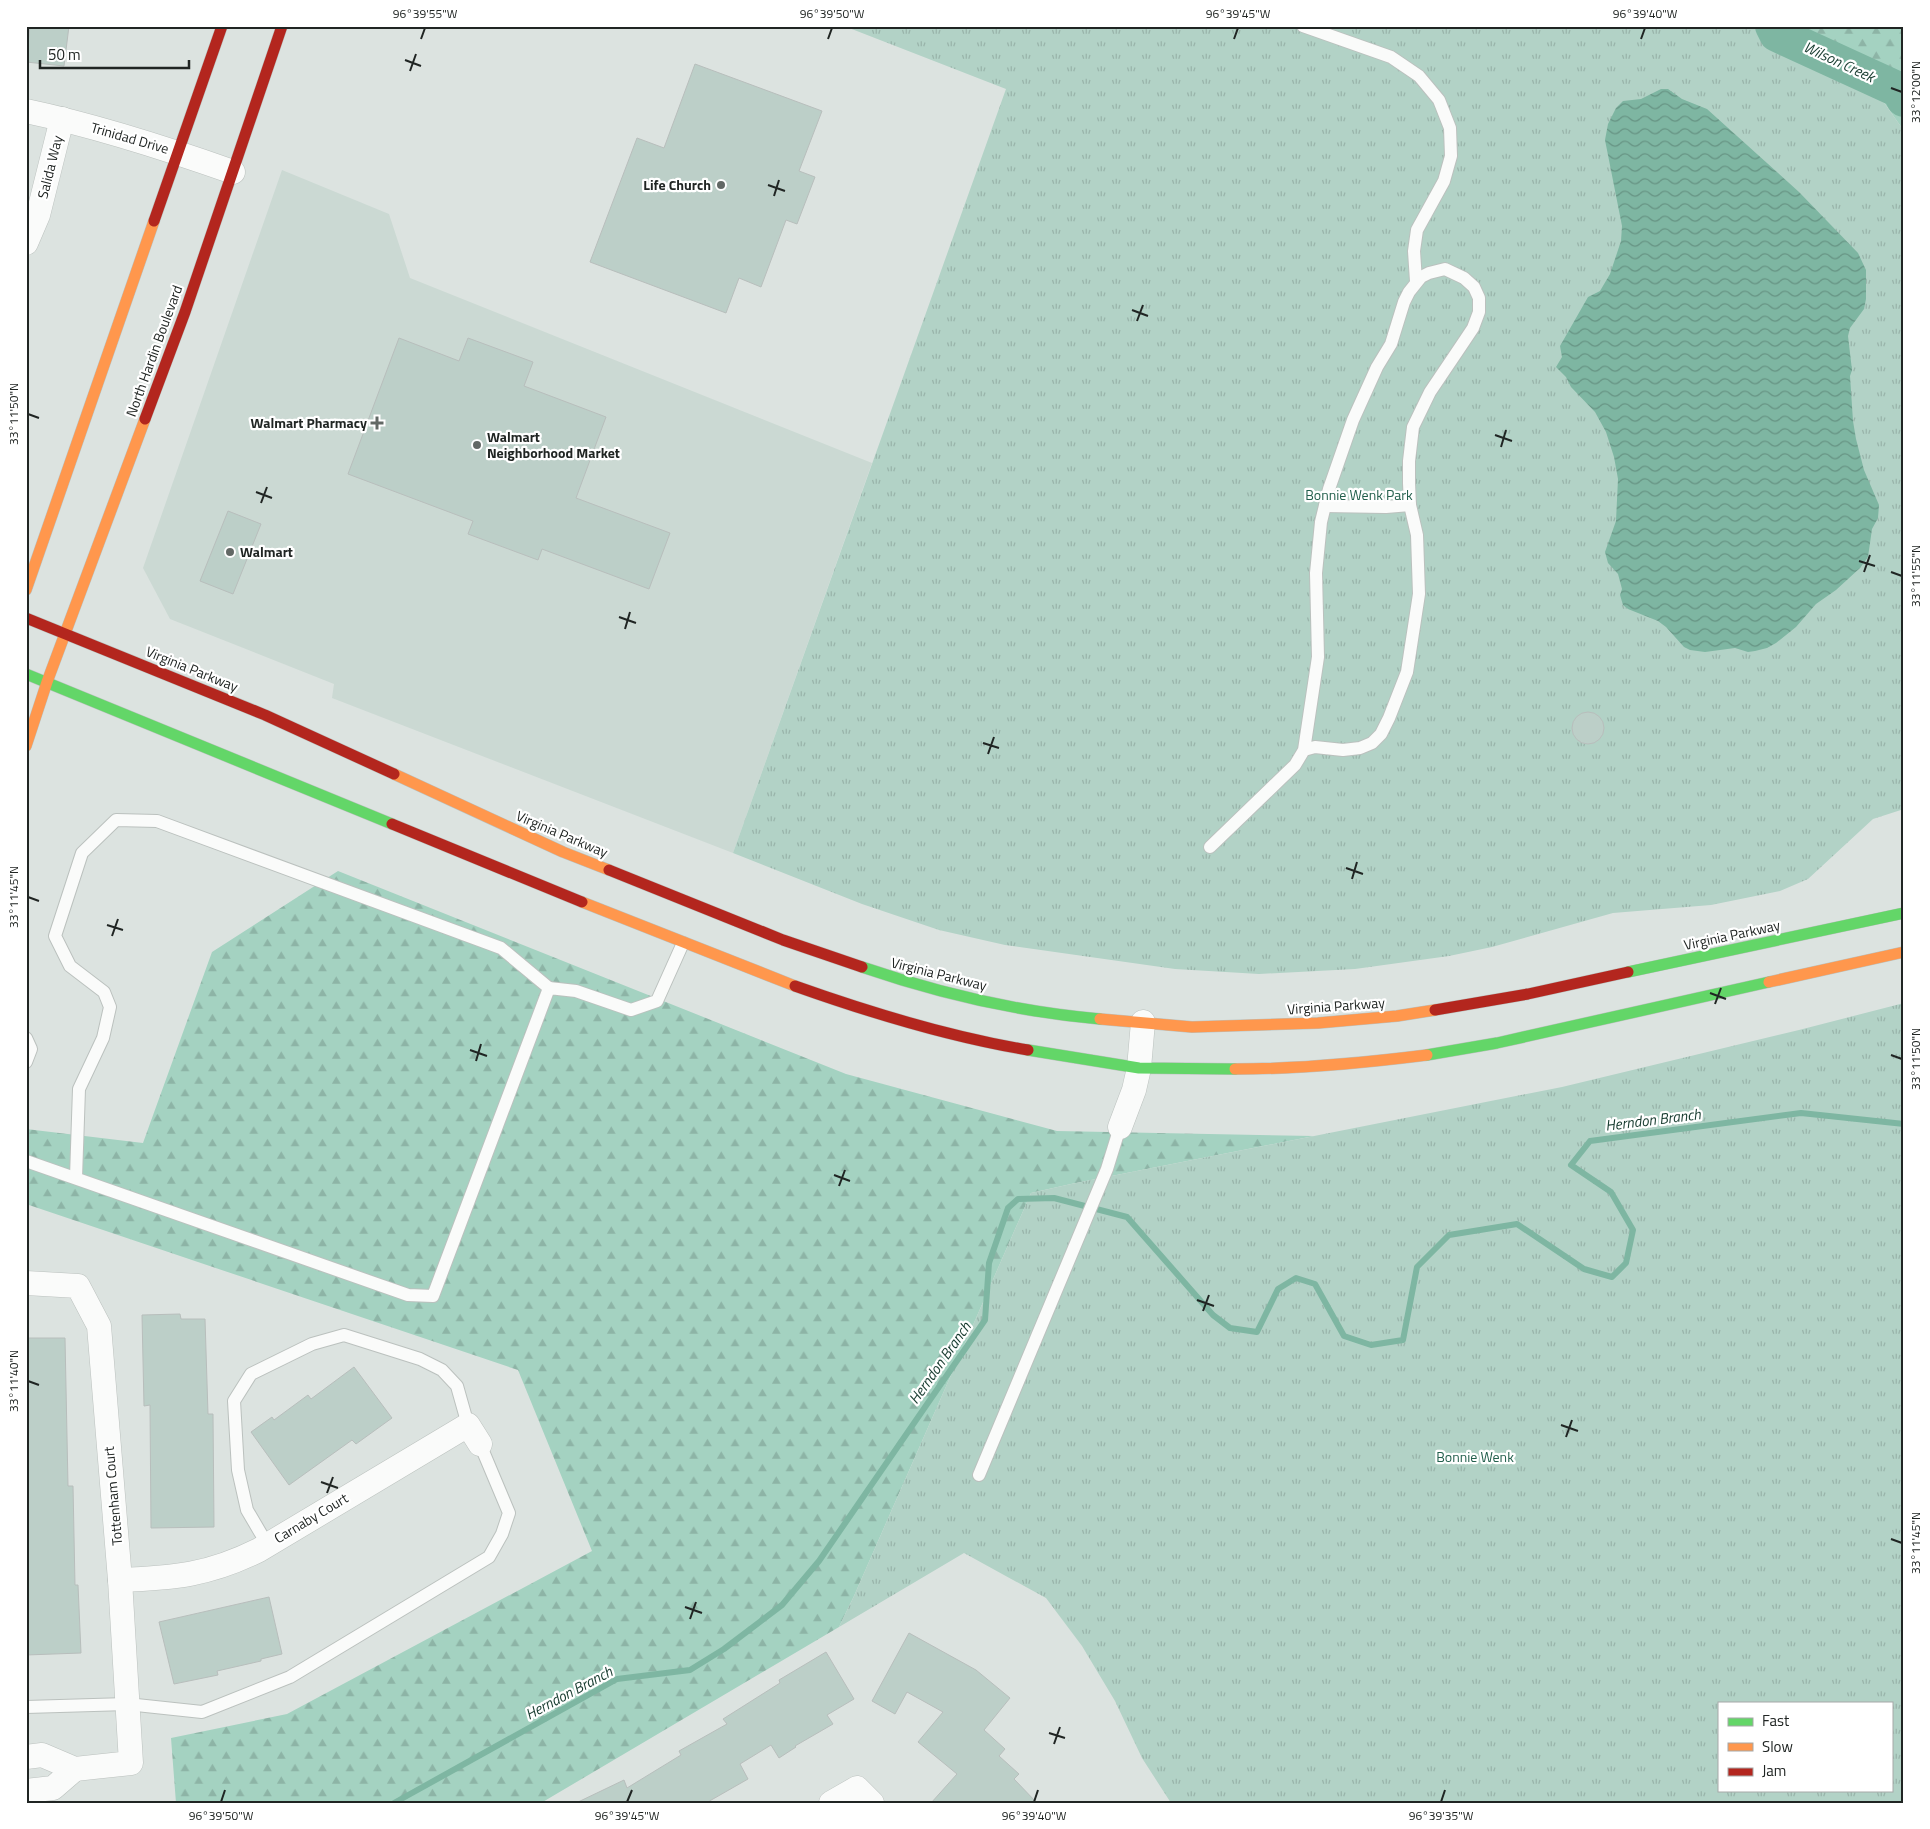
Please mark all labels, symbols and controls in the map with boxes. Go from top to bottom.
text: 96°39'55"W [393,4,458,23]
text: 96°39'50"W [800,4,865,23]
text: 96°39'45"W [1206,4,1271,23]
text: 96°39'40"W [1613,4,1678,23]
water label: Wilson Creek [1800,35,1881,89]
scale bar [40,38,189,70]
text: 50 m [48,43,81,66]
text: 33°12'00"N [1906,61,1925,123]
street label: Trinidad Drive [89,116,172,159]
street label: Salida Way [32,133,68,201]
place label: Life Church [643,174,711,195]
marker: Life Church [715,179,727,191]
street label: North Hardin Boulevard [120,282,187,420]
text: 33°11'50"N [4,383,23,445]
place label: Walmart Pharmacy [250,412,367,433]
marker: Walmart Pharmacy [371,417,383,429]
place label: Walmart Neighborhood Market [487,426,620,463]
marker: Walmart Neighborhood Market [471,439,483,451]
park label: Bonnie Wenk Park [1305,484,1413,505]
place label: Walmart [240,541,293,562]
text: 33°11'55"N [1906,545,1925,607]
marker: Walmart [224,546,236,558]
street label: Virginia Parkway [143,640,242,697]
street label: Virginia Parkway [513,805,612,862]
text: 33°11'45"N [4,866,23,928]
street label: Virginia Parkway [1682,914,1782,955]
street label: Virginia Parkway [889,951,989,996]
street label: Virginia Parkway [1286,992,1386,1019]
text: 33°11'50"N [1906,1028,1925,1090]
water label: Herndon Branch [1604,1102,1702,1137]
water label: Herndon Branch [903,1316,977,1409]
text: 33°11'40"N [4,1350,23,1412]
street label: Tottenham Court [98,1446,127,1546]
park label: Bonnie Wenk [1436,1446,1514,1467]
street label: Carnaby Court [270,1487,352,1548]
text: 33°11'45"N [1906,1512,1925,1574]
water label: Herndon Branch [521,1660,617,1725]
legend [1718,1702,1892,1792]
text: Fast [1762,1709,1790,1732]
text: Slow [1762,1735,1793,1758]
text: Jam [1762,1759,1786,1782]
text: 96°39'50"W [189,1806,254,1825]
text: 96°39'45"W [595,1806,660,1825]
text: 96°39'40"W [1002,1806,1067,1825]
text: 96°39'35"W [1409,1806,1474,1825]

